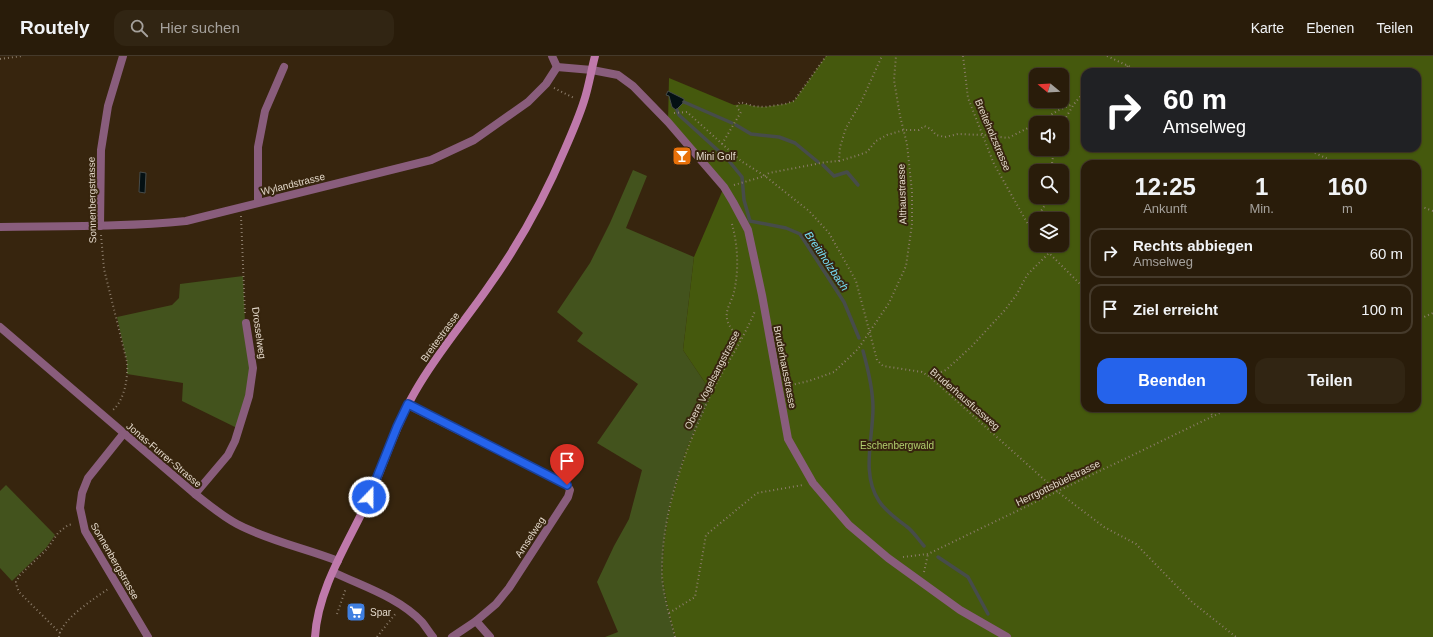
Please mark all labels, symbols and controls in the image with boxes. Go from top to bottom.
search box [114,10,394,46]
text: Routely [20,17,90,38]
icon: search [128,17,150,39]
text: Hier suchen [160,19,240,36]
text: Karte [1251,20,1284,36]
text: Ebenen [1306,20,1354,36]
text: Teilen [1376,20,1413,36]
north arrow [1029,68,1069,108]
map controls [1029,68,1069,252]
icon: right [1097,84,1149,136]
text: 60 m [1163,84,1227,115]
street label: Breiteholzstrasse [973,98,1013,173]
button: sound [1029,116,1069,156]
text: Amselweg [1163,117,1246,137]
bar icon: Mini Golf [671,145,693,167]
place label: Mini Golf [696,151,736,162]
street label: Sonnenbergstrasse [86,156,98,243]
street label: Althaustrasse [895,163,909,224]
button: search [1029,164,1069,204]
street label: Wylandstrasse [260,171,327,197]
text: 12:25 [1135,173,1196,200]
text: 1 [1255,173,1268,200]
text: 160 [1327,173,1368,200]
text: Ankunft [1143,201,1187,216]
text: Min. [1249,201,1274,216]
text: m [1342,201,1353,216]
button: layers [1029,212,1069,252]
water label: Breitiholzbach [803,229,851,293]
text: Rechts abbiegen [1133,237,1253,254]
icon: right [1099,242,1121,264]
text: 60 m [1370,245,1403,262]
text: Amselweg [1133,254,1193,269]
icon: arrive [1099,298,1121,320]
text: Ziel erreicht [1133,301,1218,318]
text: 100 m [1361,301,1403,318]
street label: Drosselweg [250,306,268,360]
street label: Breitestrasse [418,310,462,364]
street label: Bruderhausstrasse [772,325,798,410]
street label: Obere Vogelsangstrasse [682,328,742,431]
button: Beenden [1097,358,1247,404]
button: Teilen [1255,358,1405,404]
street label: Bruderhausfussweg [928,366,1002,432]
street label: Jonas-Furrer-Strasse [124,420,204,490]
park label: Eschenbergwald [860,440,934,451]
pin [550,444,584,485]
icon: arrive [556,450,578,472]
street label: Herrgottsbüelstrasse [1014,458,1102,508]
position arrow [348,476,390,518]
street label: Amselweg [513,515,547,559]
street label: Sonnenbergstrasse [89,521,142,602]
supermarket icon: Spar [345,601,367,623]
place label: Spar [370,607,392,618]

